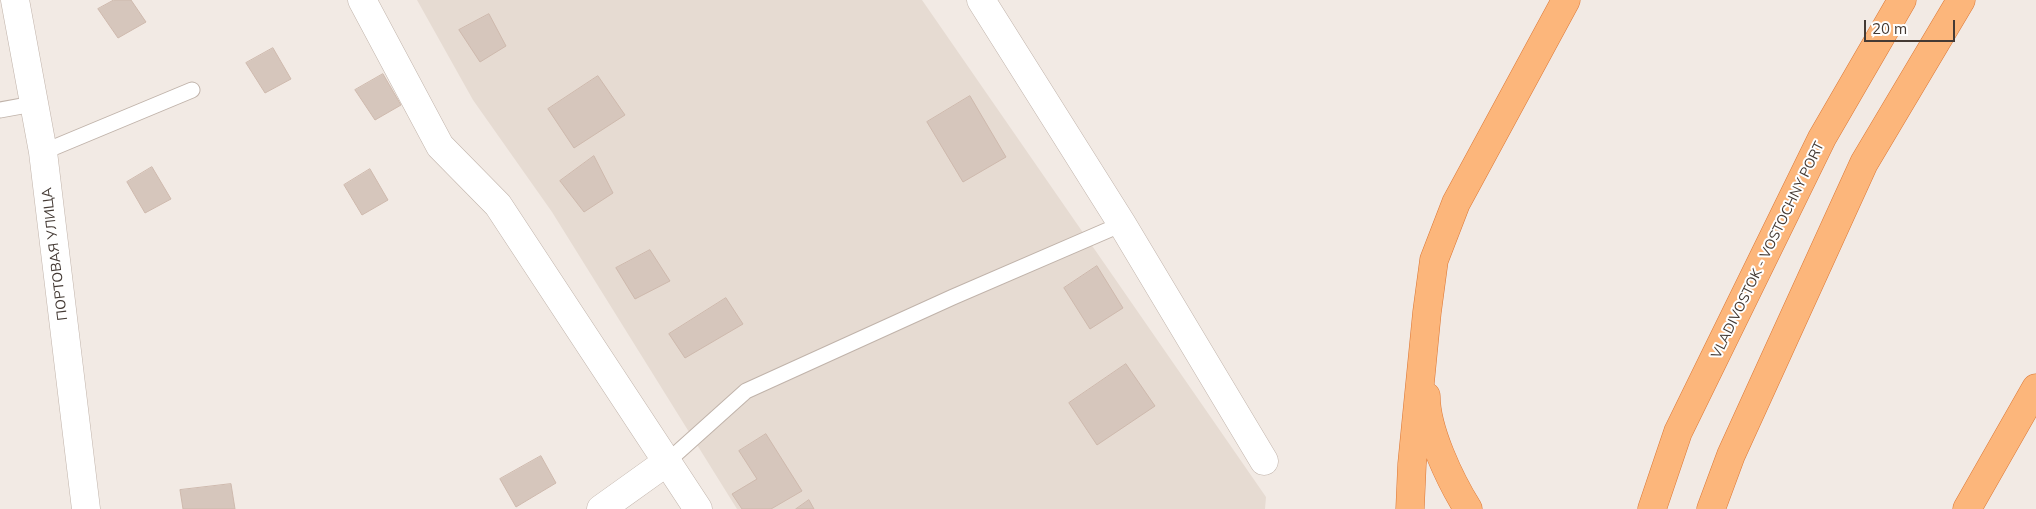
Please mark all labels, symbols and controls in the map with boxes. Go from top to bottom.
scale bar [1866,10,1957,42]
text: 20 m [1872,19,1907,38]
street label: VLADIVOSTOK - VOSTOCHNY PORT [1708,139,1828,361]
street label: ПОРТОВАЯ УЛИЦА [39,186,71,322]

